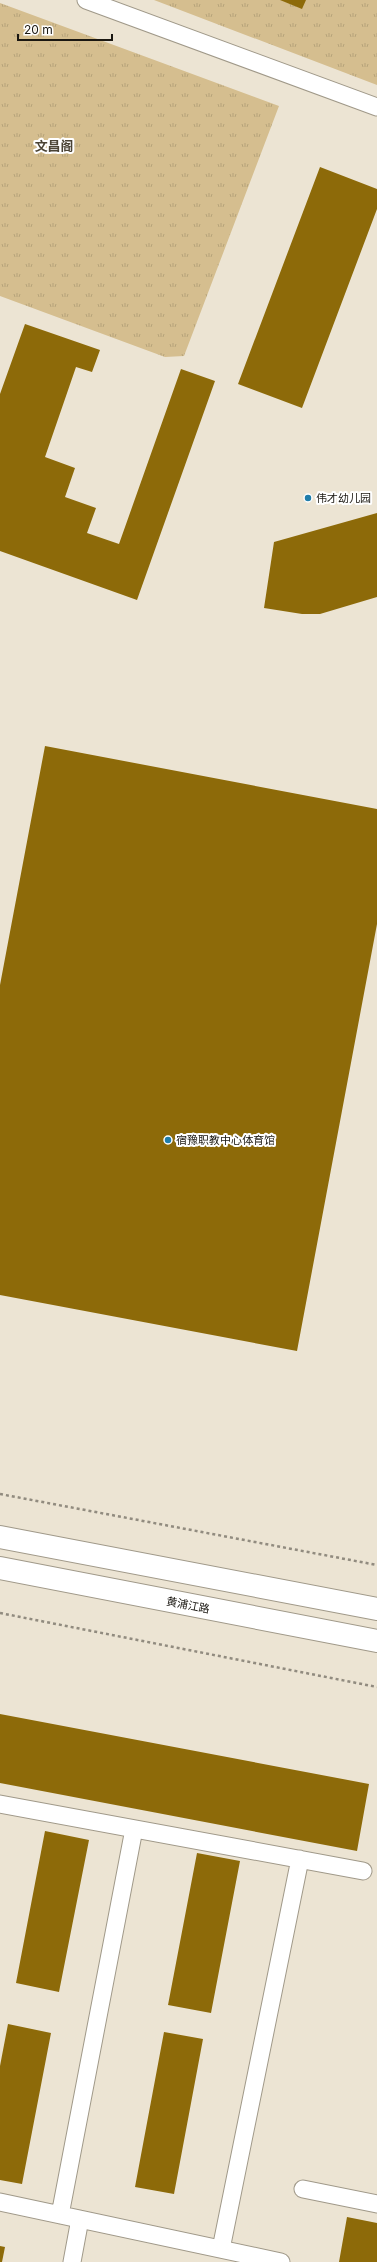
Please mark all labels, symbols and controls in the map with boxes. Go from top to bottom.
scale bar [18,16,112,42]
text: 20 m [24,22,53,37]
district label: 文昌阁 [34,138,74,154]
place label: 伟才幼儿园 [316,491,371,505]
marker: 伟才幼儿园 [303,493,313,503]
place label: 宿豫职教中心体育馆 [176,1133,275,1147]
marker: 宿豫职教中心体育馆 [163,1135,173,1145]
street label: 黄浦江路 [165,1594,211,1616]

